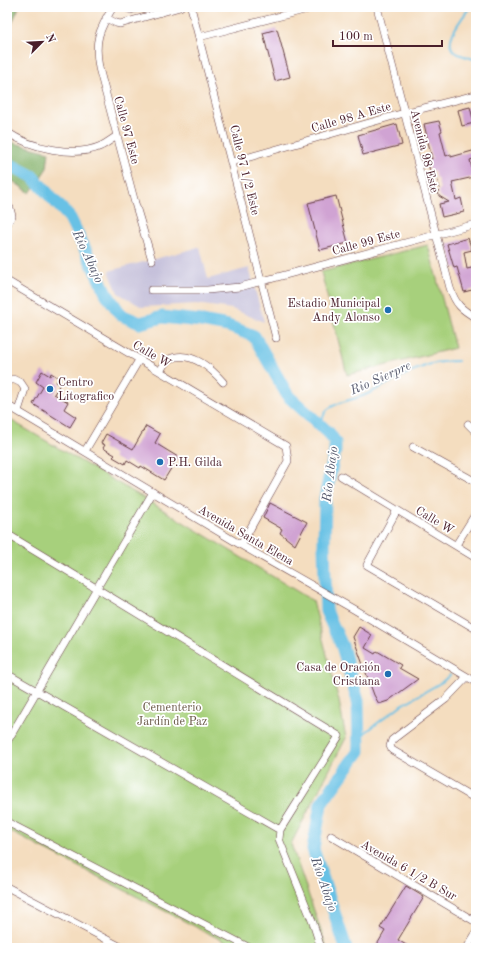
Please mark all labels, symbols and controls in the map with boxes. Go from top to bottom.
north arrow [22,22,62,62]
scale bar [333,22,442,48]
text: 100 m [339,31,373,43]
text: N [43,32,57,45]
street label: Calle 97 Este [111,95,141,166]
street label: Calle 98 A Este [310,101,393,135]
street label: Avenida 98 Este [408,108,440,195]
street label: Calle 97 1/2 Este [227,124,261,217]
water label: Río Abajo [69,227,105,285]
street label: Calle 99 Este [331,228,402,258]
place label: Estadio Municipal Andy Alonso [288,298,380,324]
marker: Estadio Municipal Andy Alonso [383,305,393,315]
street label: Calle W [130,339,173,371]
water label: Rio Sierpre [348,359,413,398]
place label: Centro Litografico [58,377,114,403]
marker: Centro Litografico [45,384,55,394]
water label: Río Abajo [320,445,340,504]
marker: P.H. Gilda [155,457,165,467]
place label: P.H. Gilda [168,457,222,469]
street label: Avenida Santa Elena [196,504,295,568]
street label: Calle W [413,505,456,537]
place label: Casa de Oración Cristiana [296,662,381,688]
marker: Casa de Oración Cristiana [383,669,393,679]
park label: Cementerio Jardín de Paz [137,702,207,728]
street label: Avenida 6 1/2 B Sur [359,839,458,903]
water label: Río Abajo [308,855,339,913]

